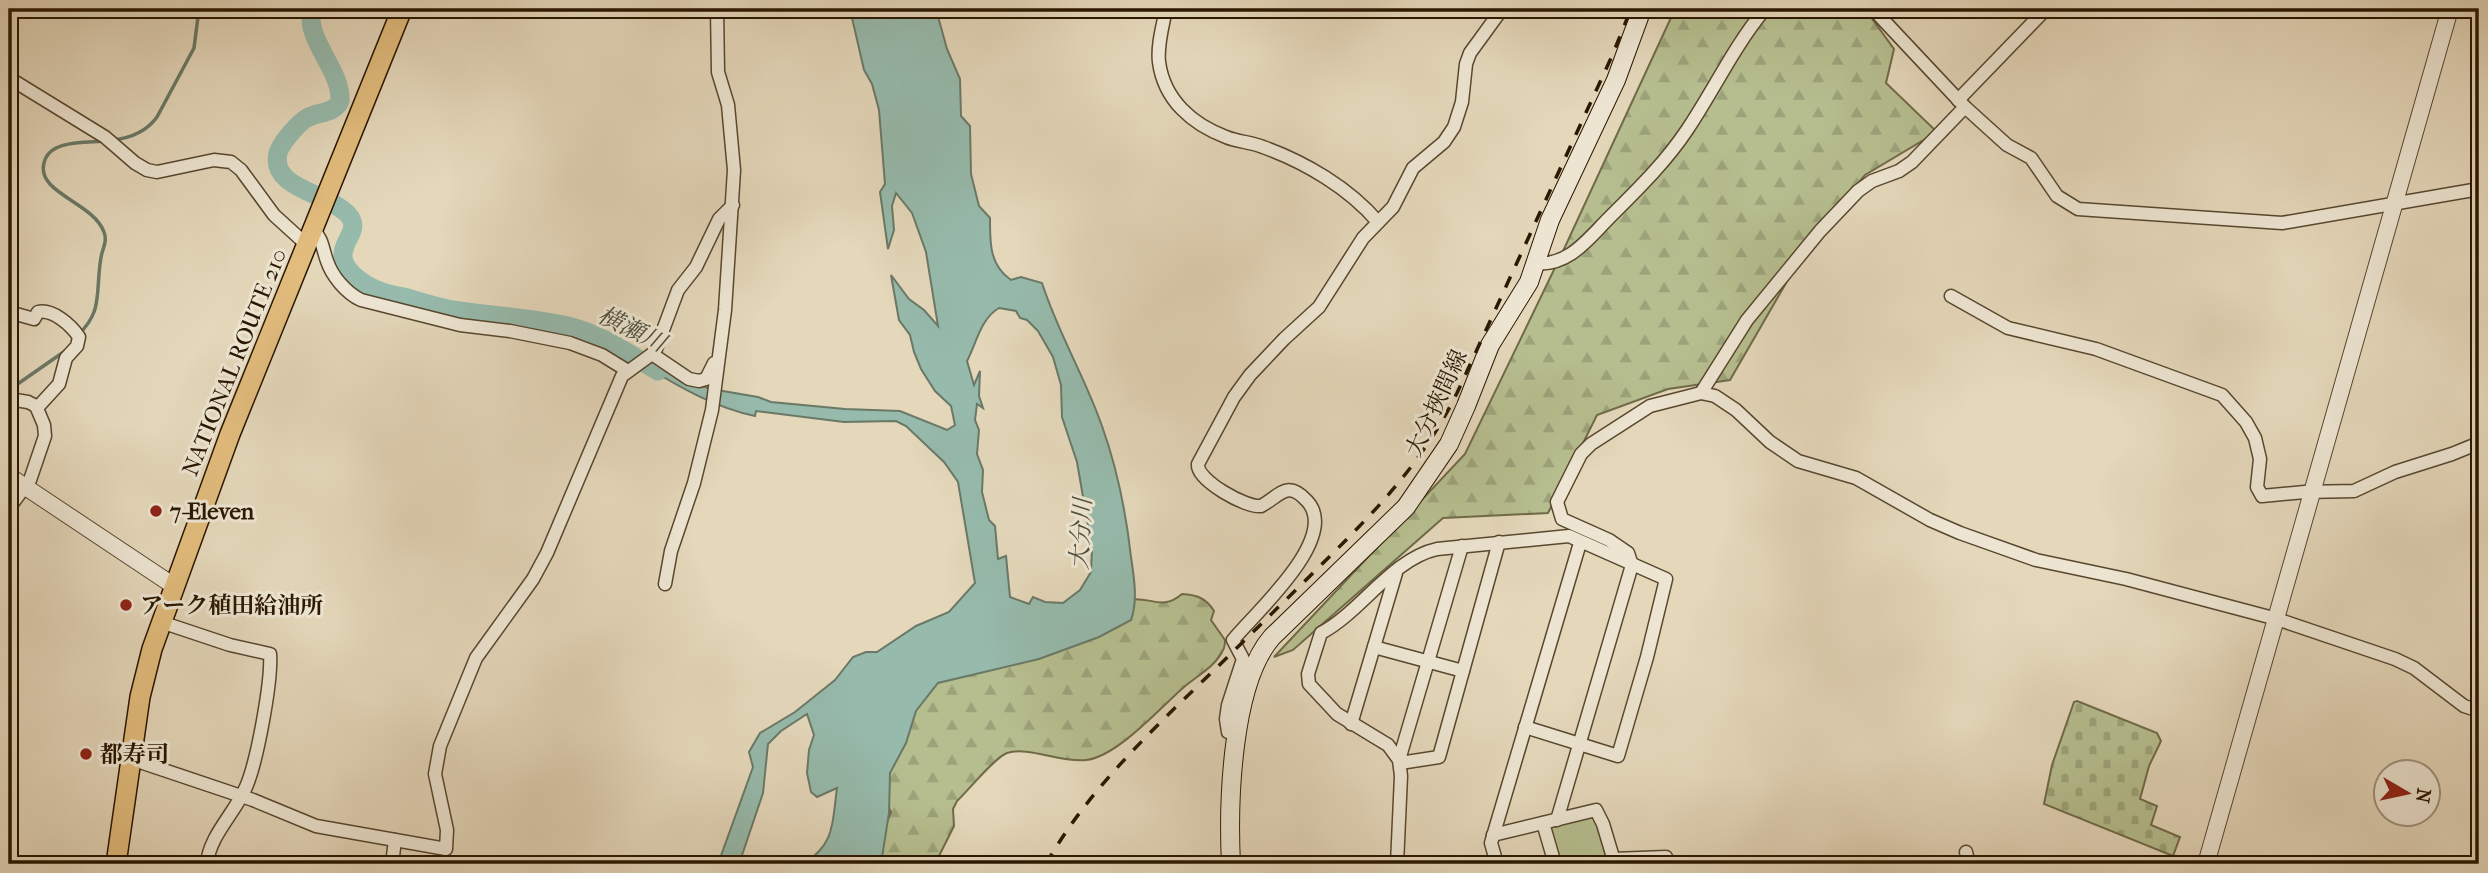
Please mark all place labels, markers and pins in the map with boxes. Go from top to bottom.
place label: 7-Eleven [169,498,255,525]
marker: 7-Eleven [148,503,164,519]
place label: アーク稙田給油所 [140,592,323,619]
marker: アーク稙田給油所 [118,597,134,613]
place label: 都寿司 [100,741,169,768]
marker: 都寿司 [78,746,94,762]

